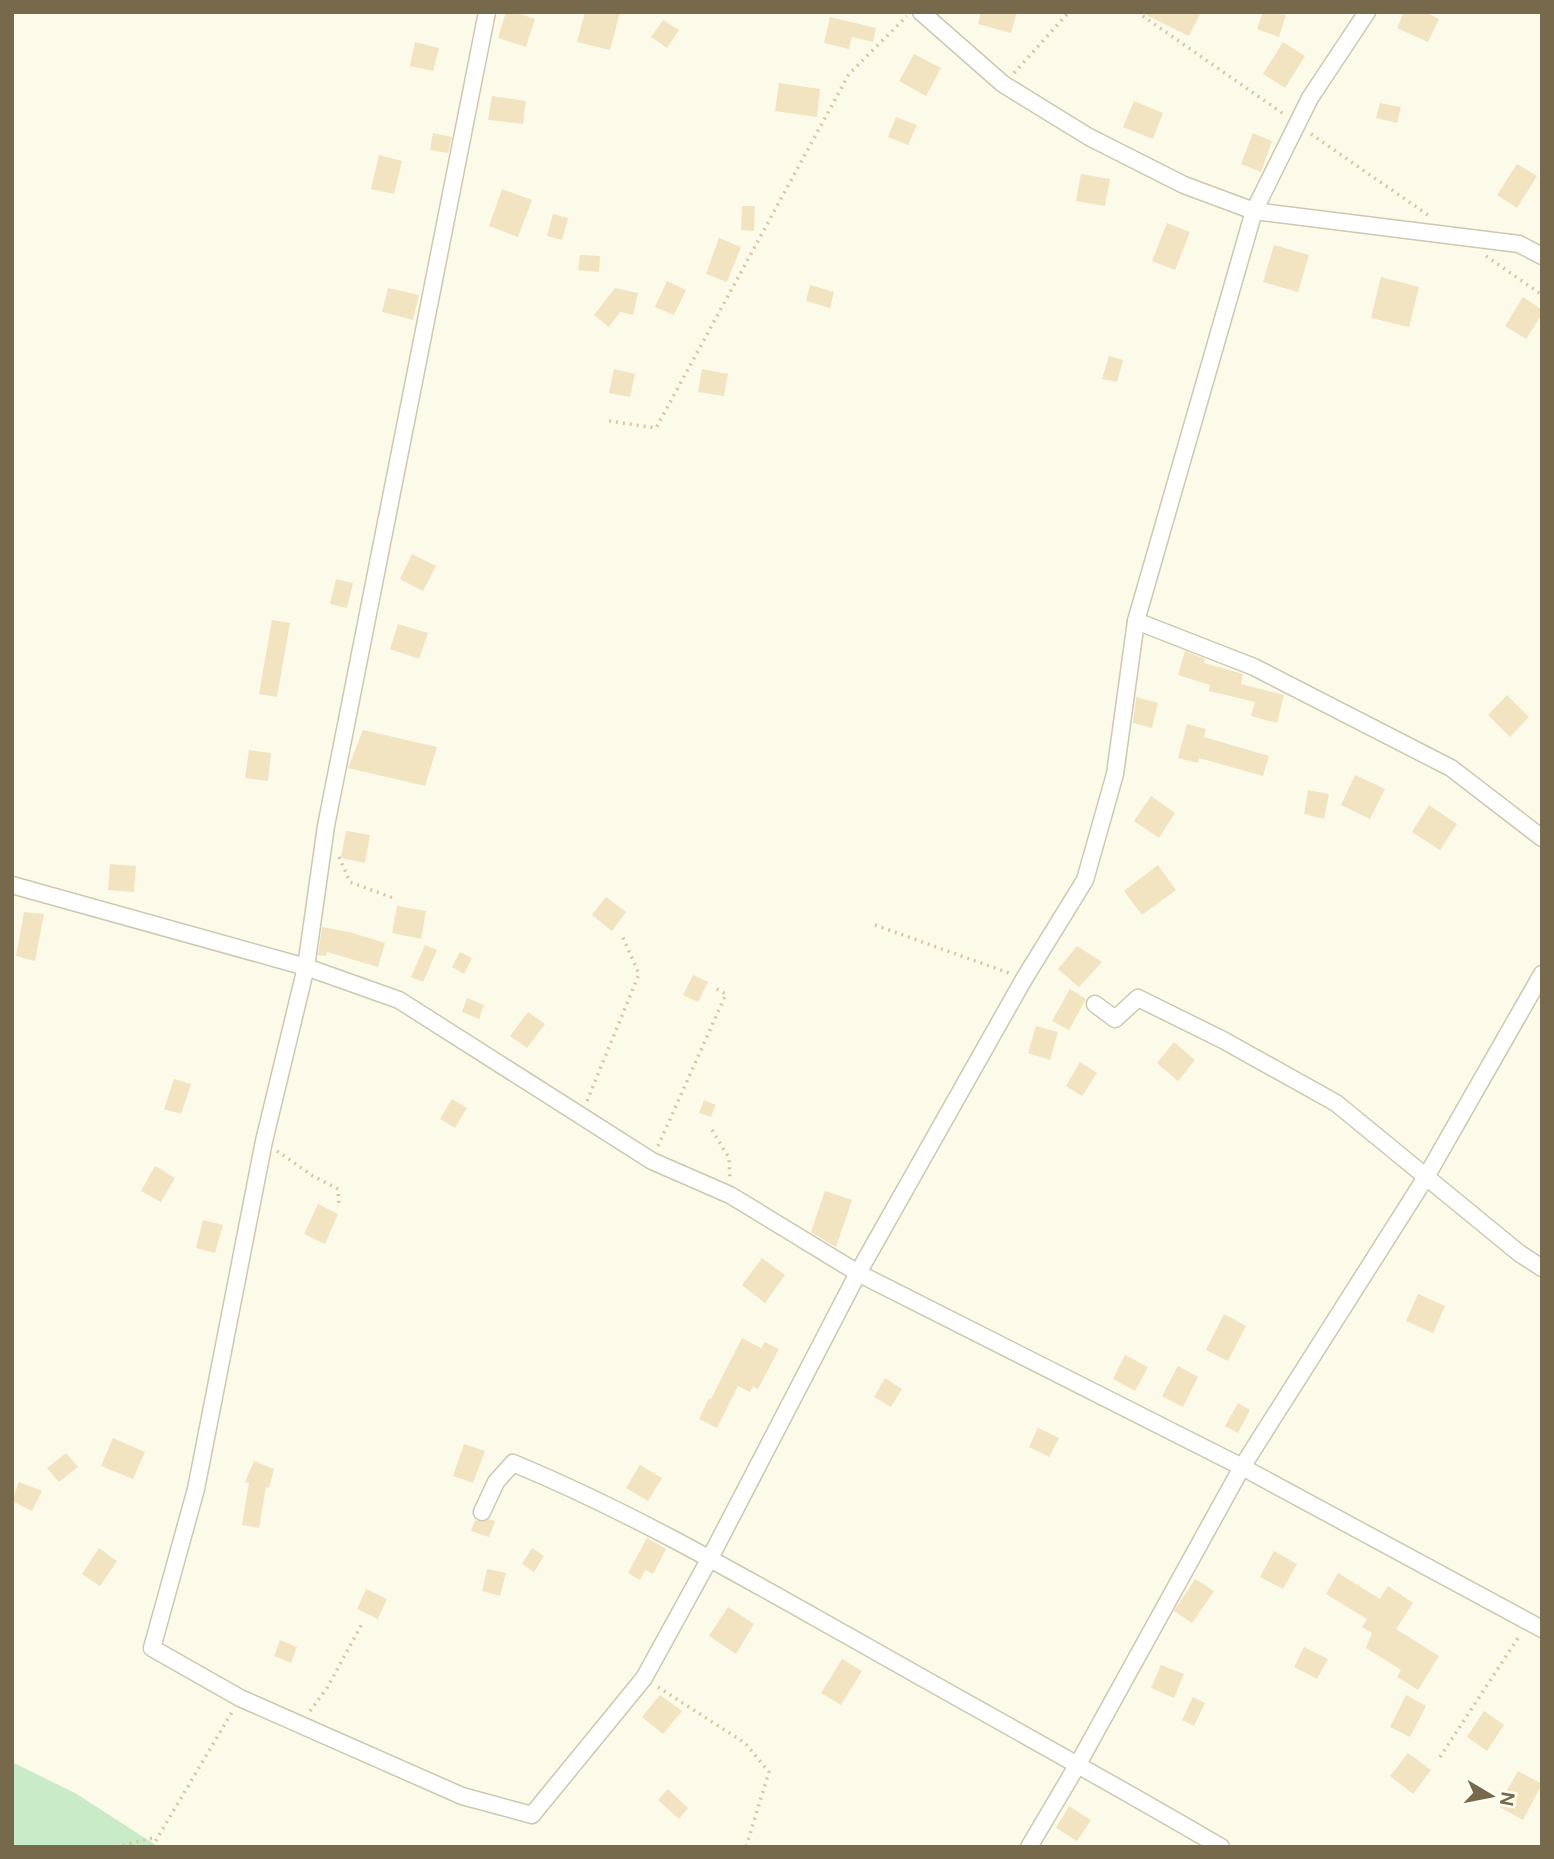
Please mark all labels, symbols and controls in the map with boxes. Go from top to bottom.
north arrow [1456,1761,1526,1831]
text: N [1494,1790,1521,1808]

